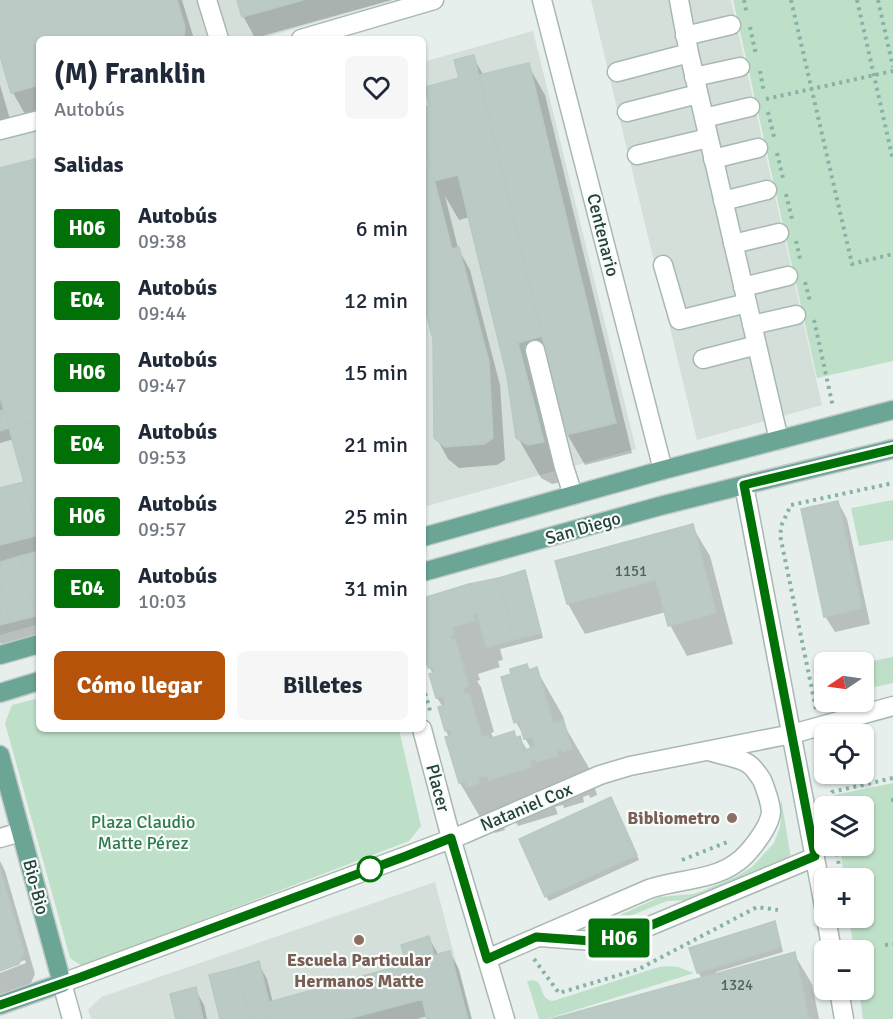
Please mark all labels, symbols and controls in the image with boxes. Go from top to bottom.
button: heart [345,56,408,119]
text: (M) Franklin [54,57,206,91]
text: Autobús [54,97,124,122]
text: Salidas [54,151,124,178]
street label: Centenario [582,191,624,279]
text: Autobús [138,202,217,229]
text: H06 [68,215,106,241]
text: 6 min [356,215,408,242]
text: 09:38 [138,229,187,254]
text: Autobús [138,274,217,301]
text: E04 [70,287,104,313]
text: 12 min [344,287,408,314]
text: 09:44 [138,301,187,326]
text: Autobús [138,346,217,373]
text: H06 [68,359,106,385]
text: 15 min [344,359,408,386]
text: 09:47 [138,373,187,398]
text: Autobús [138,418,217,445]
text: E04 [70,431,104,457]
text: 21 min [344,431,408,458]
text: 09:53 [138,445,187,470]
text: Autobús [138,490,217,517]
text: H06 [68,503,106,529]
text: 25 min [344,503,408,530]
street label: San Diego [543,507,623,549]
text: 09:57 [138,517,187,542]
text: Autobús [138,562,217,589]
house number: 1151 [615,562,647,580]
text: E04 [70,575,104,601]
text: 31 min [344,575,408,602]
text: 10:03 [138,589,187,614]
button: Cómo llegar [54,651,225,720]
button: Billetes [237,651,408,720]
north arrow [814,652,874,712]
map controls [814,652,874,1000]
button: locate [814,724,874,784]
street label: Placer [421,762,455,815]
street label: Nataniel Cox [477,778,576,836]
button: layers [814,796,874,856]
place label: Bibliometro [627,807,720,829]
park label: Plaza Claudio Matte Pérez [91,811,195,854]
marker: Bibliometro [725,811,739,825]
unlabelled marker [357,856,383,882]
street label: Bio-Bio [18,857,54,917]
button: + [814,868,874,928]
line badge: H06 [584,918,654,958]
text: H06 [600,925,638,951]
marker: Escuela Particular Hermanos Matte [352,933,366,947]
button: − [814,940,874,1000]
place label: Escuela Particular Hermanos Matte [287,949,432,992]
house number: 1324 [721,976,753,994]

